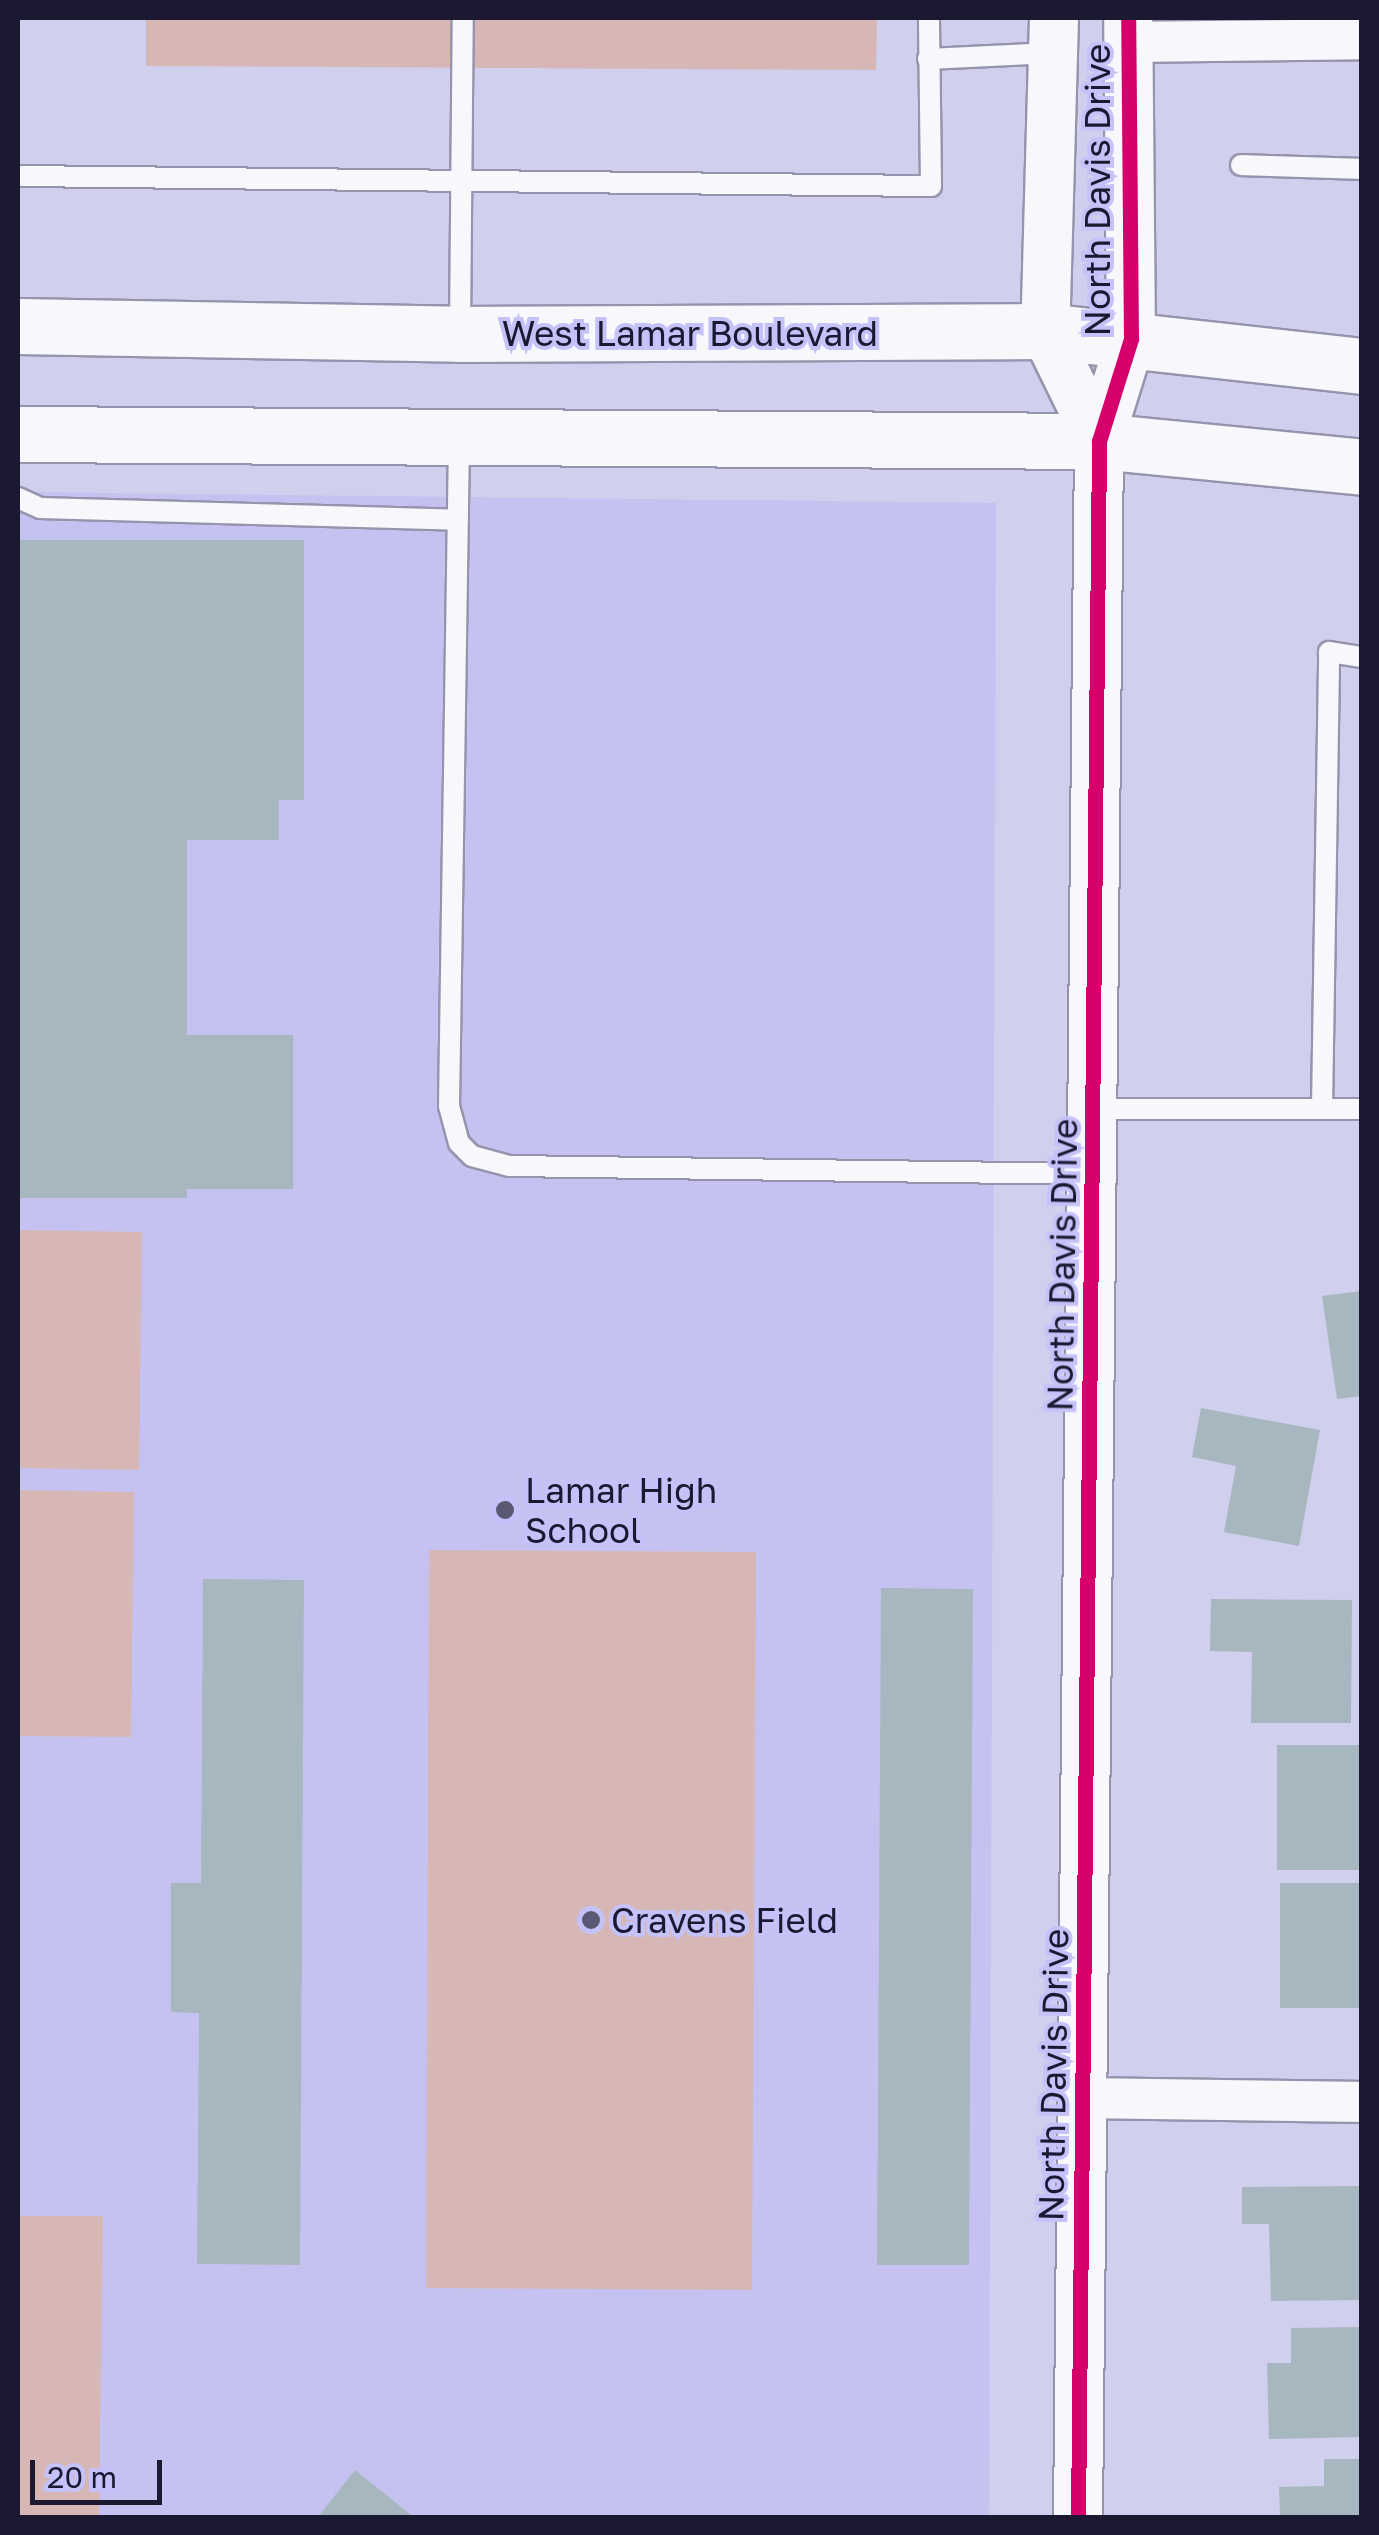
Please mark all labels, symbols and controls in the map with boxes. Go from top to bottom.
street label: North Davis Drive [1076,44,1118,336]
street label: West Lamar Boulevard [502,312,878,354]
street label: North Davis Drive [1038,1118,1086,1412]
place label: Lamar High School [525,1469,717,1551]
marker: Lamar High School [494,1499,516,1521]
place label: Cravens Field [611,1899,838,1941]
marker: Cravens Field [580,1909,602,1931]
street label: North Davis Drive [1029,1928,1077,2222]
scale bar [35,2440,168,2502]
text: 20 m [47,2459,117,2495]

